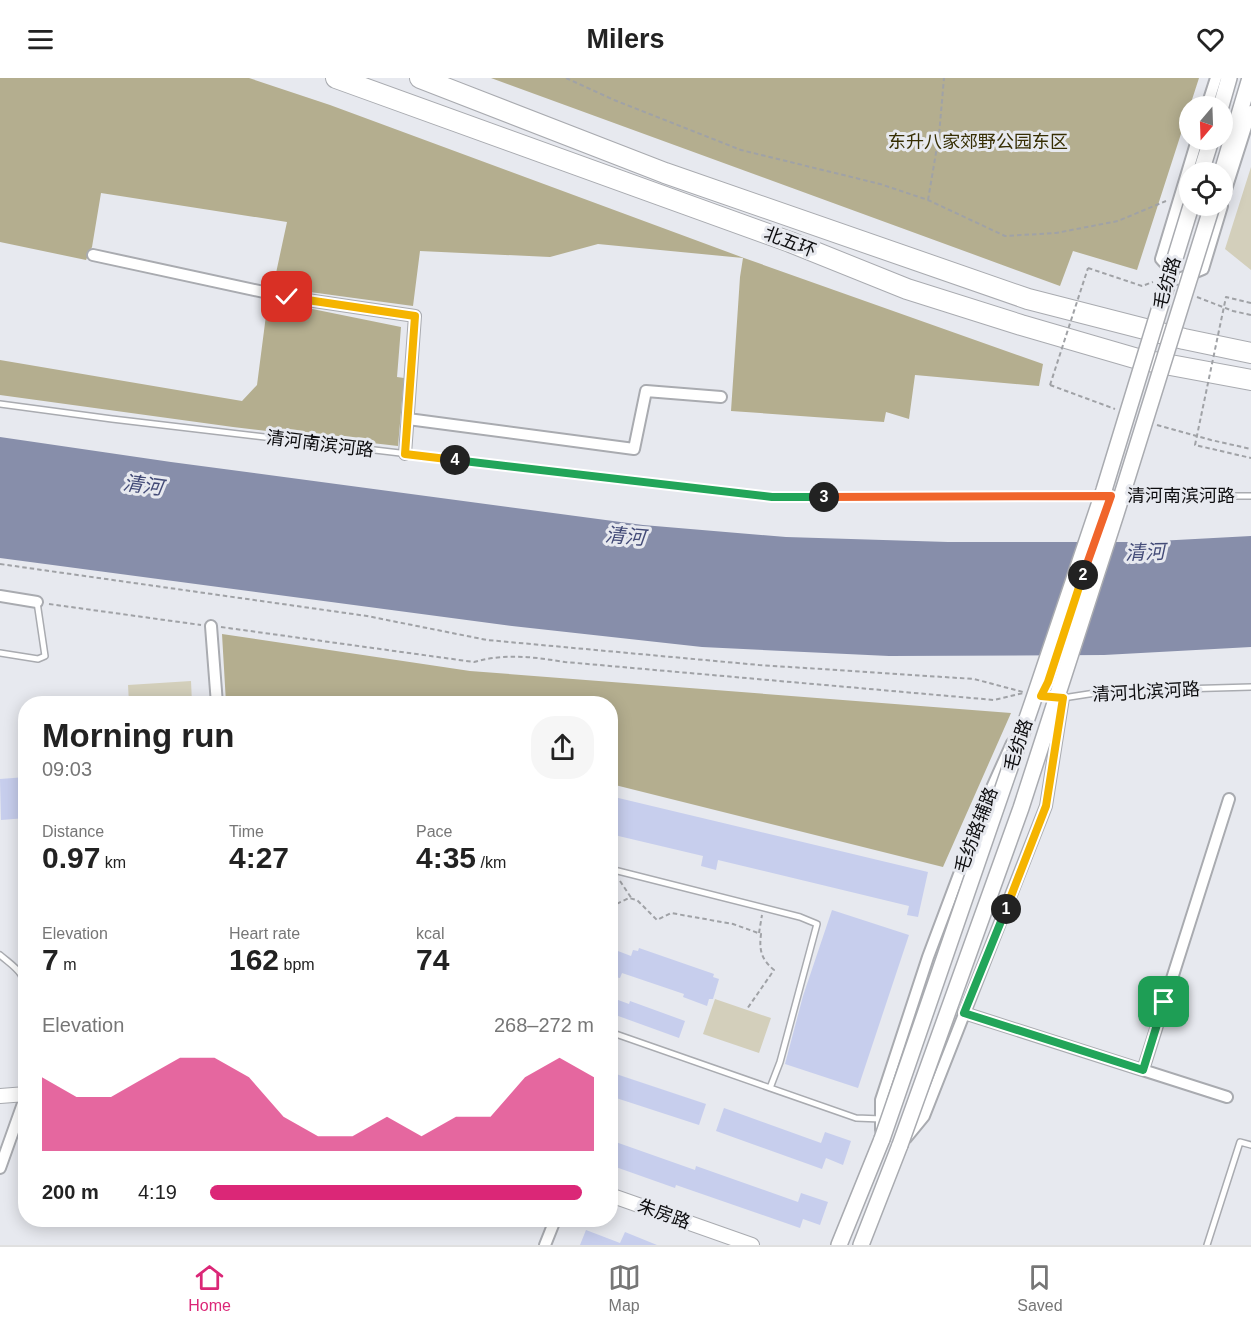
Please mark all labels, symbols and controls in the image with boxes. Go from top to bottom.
icon: menu [24,23,57,56]
icon: heart [1194,23,1227,56]
text: Milers [586,24,665,54]
north arrow [1179,96,1233,150]
map controls [1179,96,1233,216]
park label: 东升八家郊野公园东区 [888,132,1068,152]
button: locate [1179,162,1233,216]
street label: 北五环 [761,223,819,261]
street label: 毛纺路 [1150,254,1184,312]
pin [261,271,312,322]
icon: check [270,280,303,313]
street label: 清河南滨河路 [265,427,375,461]
pin: 4 [440,445,470,475]
text: 4 [451,451,459,468]
water label: 清河 [122,471,168,499]
pin: 3 [809,482,839,512]
street label: 清河南滨河路 [1127,486,1235,506]
text: 3 [820,488,828,505]
water label: 清河 [604,523,650,549]
water label: 清河 [1125,540,1169,564]
pin: 2 [1068,560,1098,590]
text: 2 [1079,566,1087,583]
street label: 清河北滨河路 [1092,679,1200,705]
button: share [531,716,594,779]
street label: 毛纺路 [1000,716,1036,774]
text: Morning run [42,717,234,754]
text: 09:03 [42,758,92,780]
street label: 毛纺路辅路 [951,784,1001,876]
text: Distance [42,823,104,840]
text: Time [229,823,264,840]
text: Pace [416,823,452,840]
text: 0.97 [42,841,100,874]
text: 4:27 [229,841,289,874]
text: 4:35 [416,841,476,874]
text: km [100,854,126,871]
text: /km [476,854,506,871]
pin: 1 [991,894,1021,924]
text: 1 [1002,900,1010,917]
text: Elevation [42,925,108,942]
text: Heart rate [229,925,300,942]
text: kcal [416,925,444,942]
text: 7 [42,943,59,976]
text: 162 [229,943,279,976]
text: 74 [416,943,449,976]
text: m [59,956,76,973]
text: bpm [279,956,315,973]
pin [1138,976,1189,1027]
icon: arrive [1147,985,1180,1018]
text: Elevation [42,1014,124,1036]
text: 268–272 m [494,1014,594,1036]
text: 200 m [42,1181,99,1203]
text: 4:19 [138,1181,177,1203]
street label: 朱房路 [635,1195,693,1233]
tab: Home [188,1261,231,1315]
tab: Map [608,1261,641,1315]
tab: Saved [1017,1261,1063,1315]

